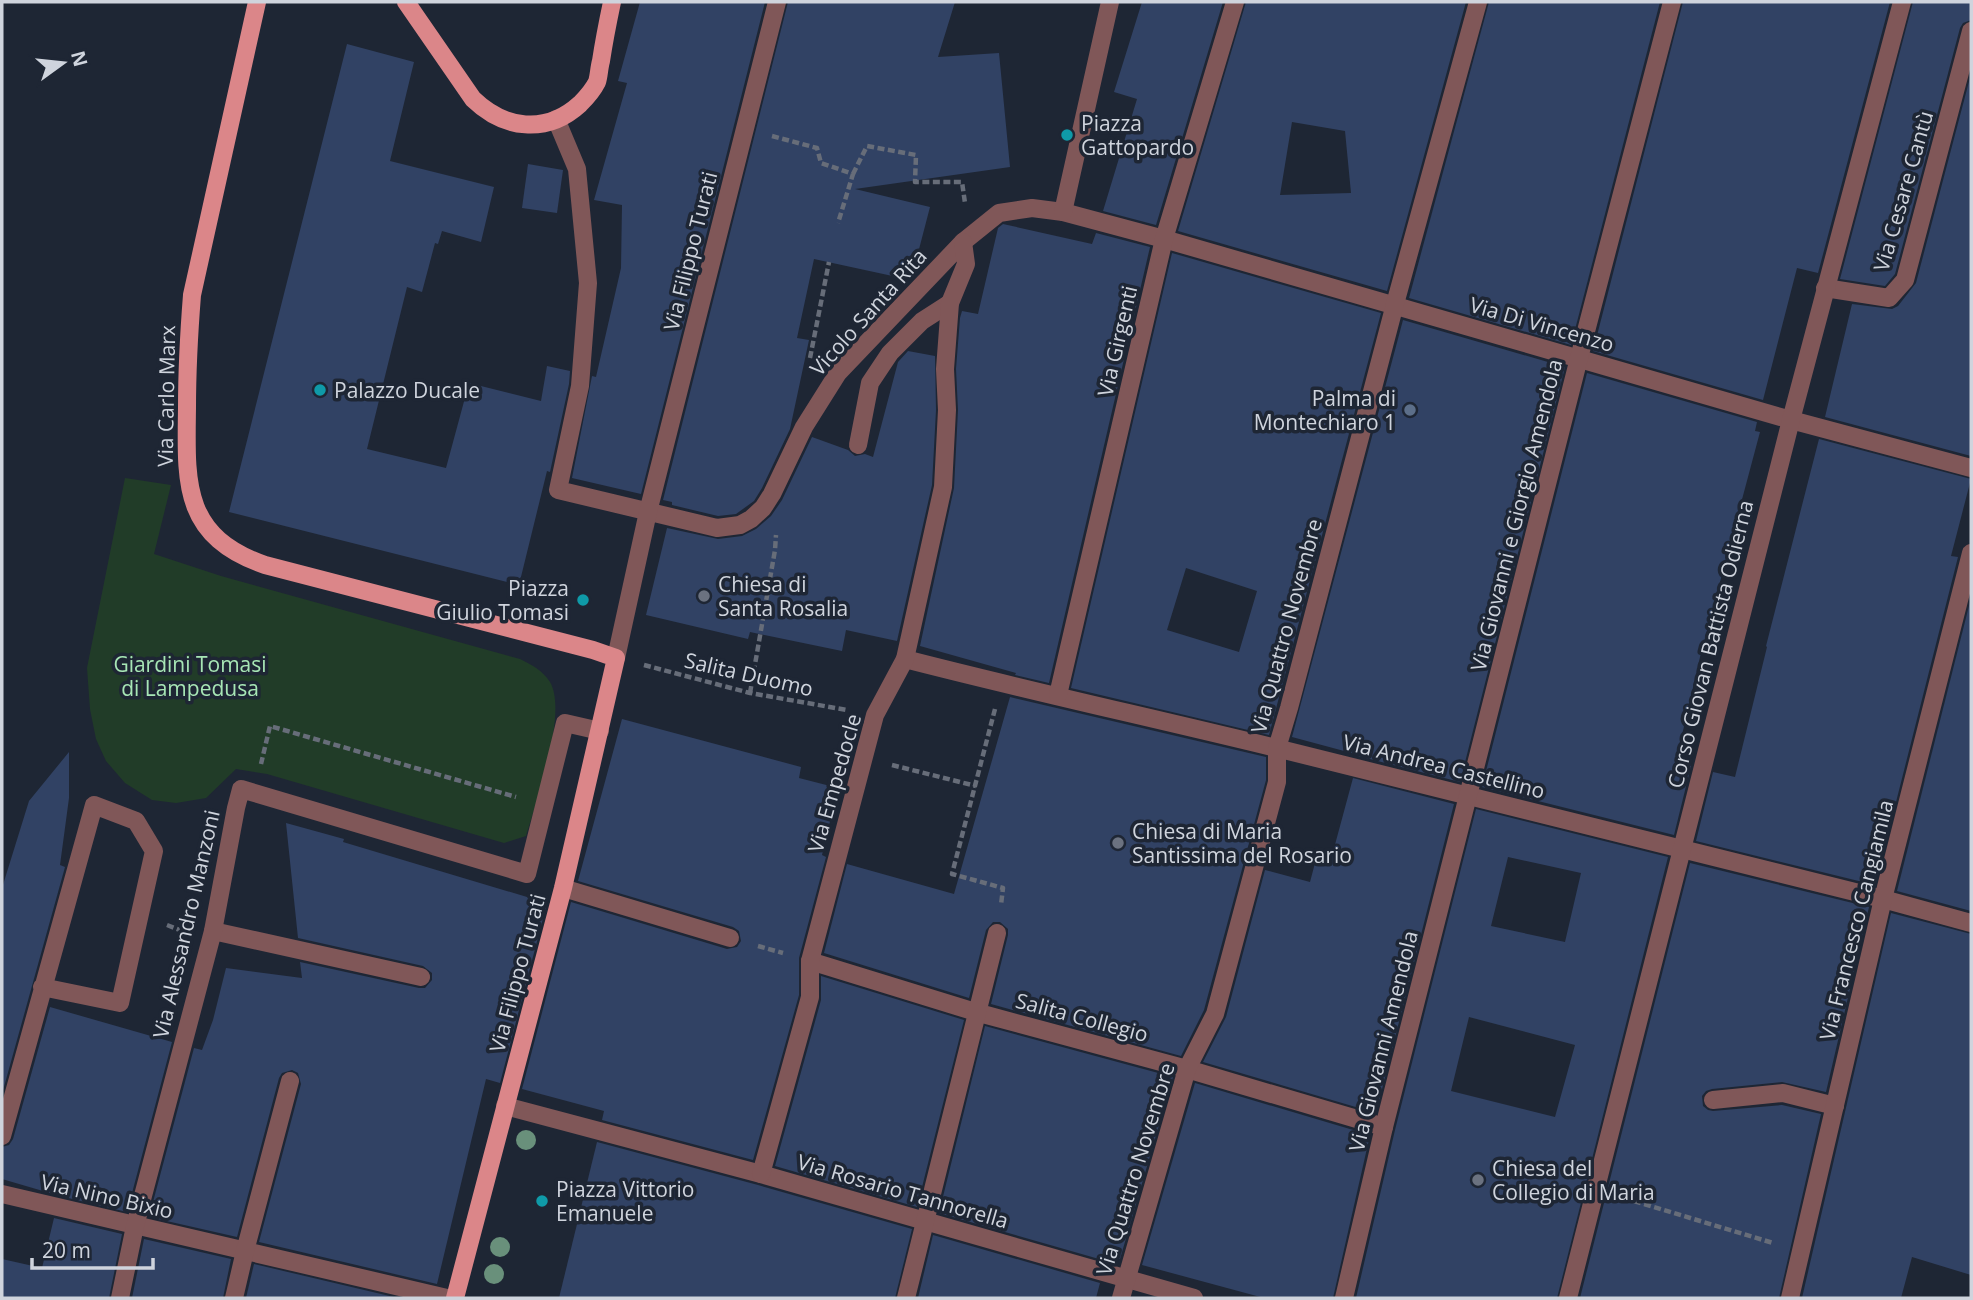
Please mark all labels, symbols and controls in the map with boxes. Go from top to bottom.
north arrow [28,28,98,98]
text: N [65,48,94,69]
street label: Via Cesare Cantù [1867,108,1939,274]
place label: Piazza Gattopardo [1081,109,1194,161]
marker: Piazza Gattopardo [1059,127,1075,143]
street label: Via Filippo Turati [657,169,723,333]
street label: Vicolo Santa Rita [803,242,933,382]
street label: Via Girgenti [1091,283,1143,399]
street label: Via Di Vincenzo [1467,290,1617,358]
street label: Via Carlo Marx [151,325,181,467]
street label: Via Giovanni e Giorgio Amendola [1464,356,1568,674]
place label: Palazzo Ducale [334,376,480,404]
marker: Palazzo Ducale [312,382,328,398]
place label: Palma di Montechiaro 1 [1254,384,1396,436]
marker: Palma di Montechiaro 1 [1402,402,1418,418]
street label: Corso Giovan Battista Odierna [1661,497,1759,791]
street label: Via Quattro Novembre [1244,516,1328,736]
place label: Chiesa di Santa Rosalia [718,570,848,622]
place label: Piazza Giulio Tomasi [436,574,569,626]
marker: Chiesa di Santa Rosalia [696,588,712,604]
marker: Piazza Giulio Tomasi [575,592,591,608]
street label: Salita Duomo [682,646,816,702]
park label: Giardini Tomasi di Lampedusa [113,650,267,702]
street label: Via Empedocle [801,710,867,856]
street label: Via Andrea Castellino [1340,727,1548,805]
street label: Via Francesco Cangiamila [1813,797,1899,1043]
street label: Via Alessandro Manzoni [146,807,226,1041]
place label: Chiesa di Maria Santissima del Rosario [1132,817,1352,869]
marker: Chiesa di Maria Santissima del Rosario [1110,835,1126,851]
street label: Via Filippo Turati [482,891,552,1055]
street label: Via Giovanni Amendola [1342,928,1424,1154]
street label: Salita Collegio [1013,986,1151,1048]
street label: Via Quattro Novembre [1089,1059,1181,1279]
street label: Via Rosario Tannorella [794,1147,1012,1235]
place label: Chiesa del Collegio di Maria [1492,1154,1655,1206]
street label: Via Nino Bixio [38,1167,176,1225]
marker: Chiesa del Collegio di Maria [1470,1172,1486,1188]
place label: Piazza Vittorio Emanuele [556,1175,694,1227]
marker: Piazza Vittorio Emanuele [534,1193,550,1209]
scale bar [32,1226,152,1270]
text: 20 m [42,1236,91,1264]

